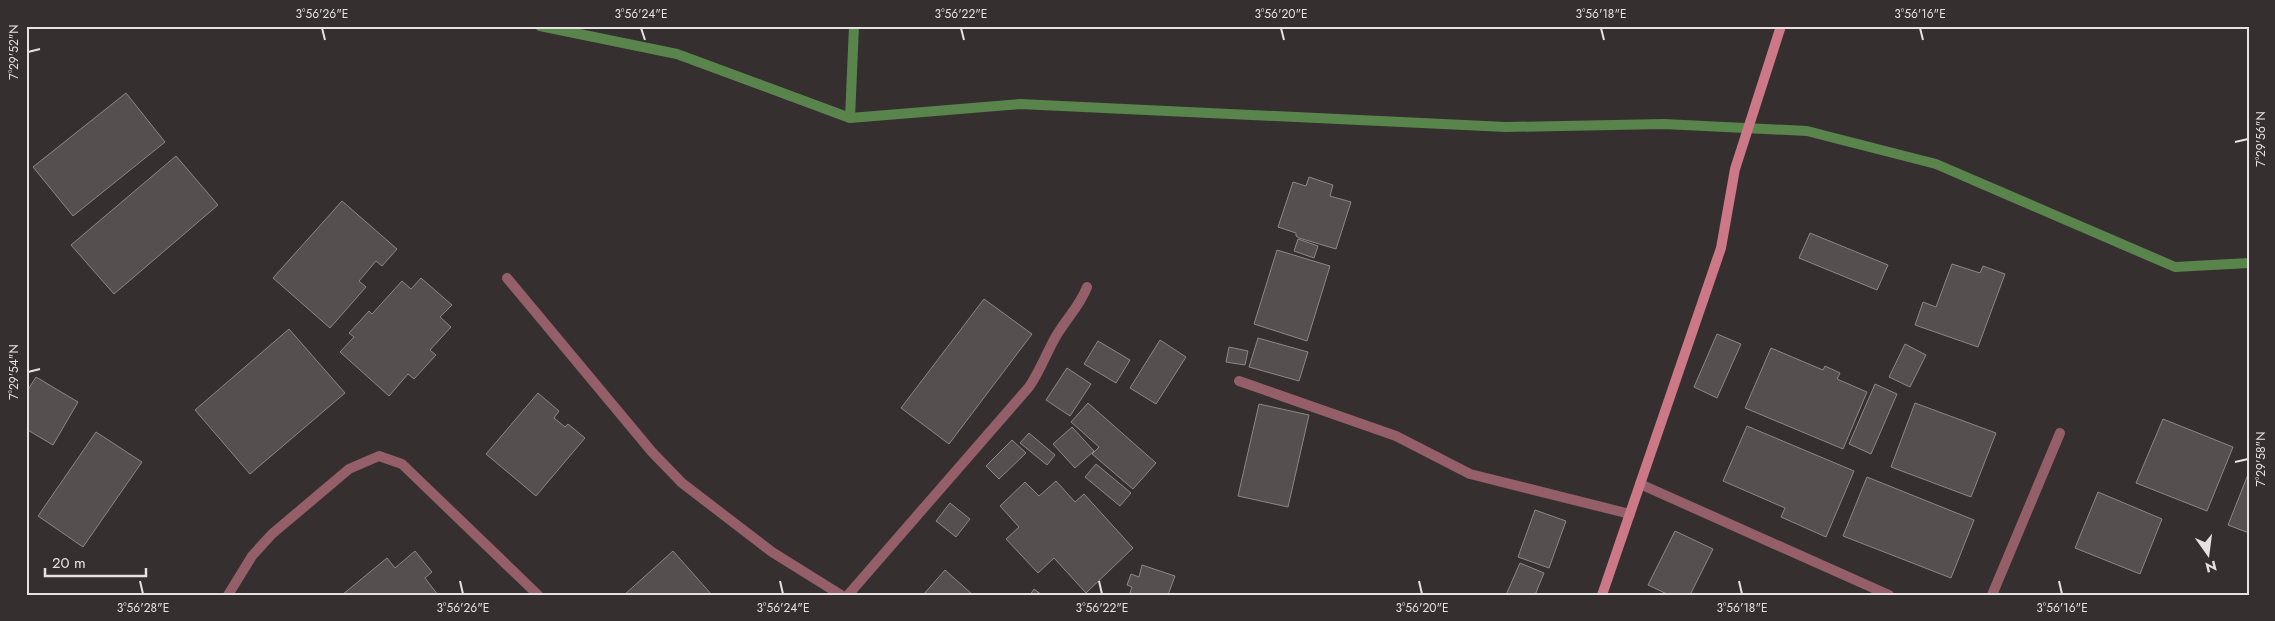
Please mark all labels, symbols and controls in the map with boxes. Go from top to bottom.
text: 3°56'26"E [296,5,348,23]
text: 3°56'24"E [615,5,668,23]
text: 3°56'22"E [935,5,987,23]
text: 3°56'20"E [1254,5,1308,23]
text: 3°56'18"E [1575,5,1627,23]
text: 3°56'16"E [1894,5,1946,23]
text: 7°29'52"N [5,24,23,80]
text: 7°29'56"N [2252,111,2270,167]
text: 7°29'54"N [5,344,23,400]
text: 7°29'58"N [2252,432,2270,487]
north arrow [2182,528,2232,578]
scale bar [45,546,146,578]
text: 20 m [52,552,86,574]
text: N [2203,556,2219,578]
text: 3°56'28"E [117,599,169,617]
text: 3°56'26"E [437,599,489,617]
text: 3°56'24"E [757,599,810,617]
text: 3°56'22"E [1076,599,1128,617]
text: 3°56'20"E [1395,599,1449,617]
text: 3°56'18"E [1716,599,1768,617]
text: 3°56'16"E [2036,599,2088,617]

